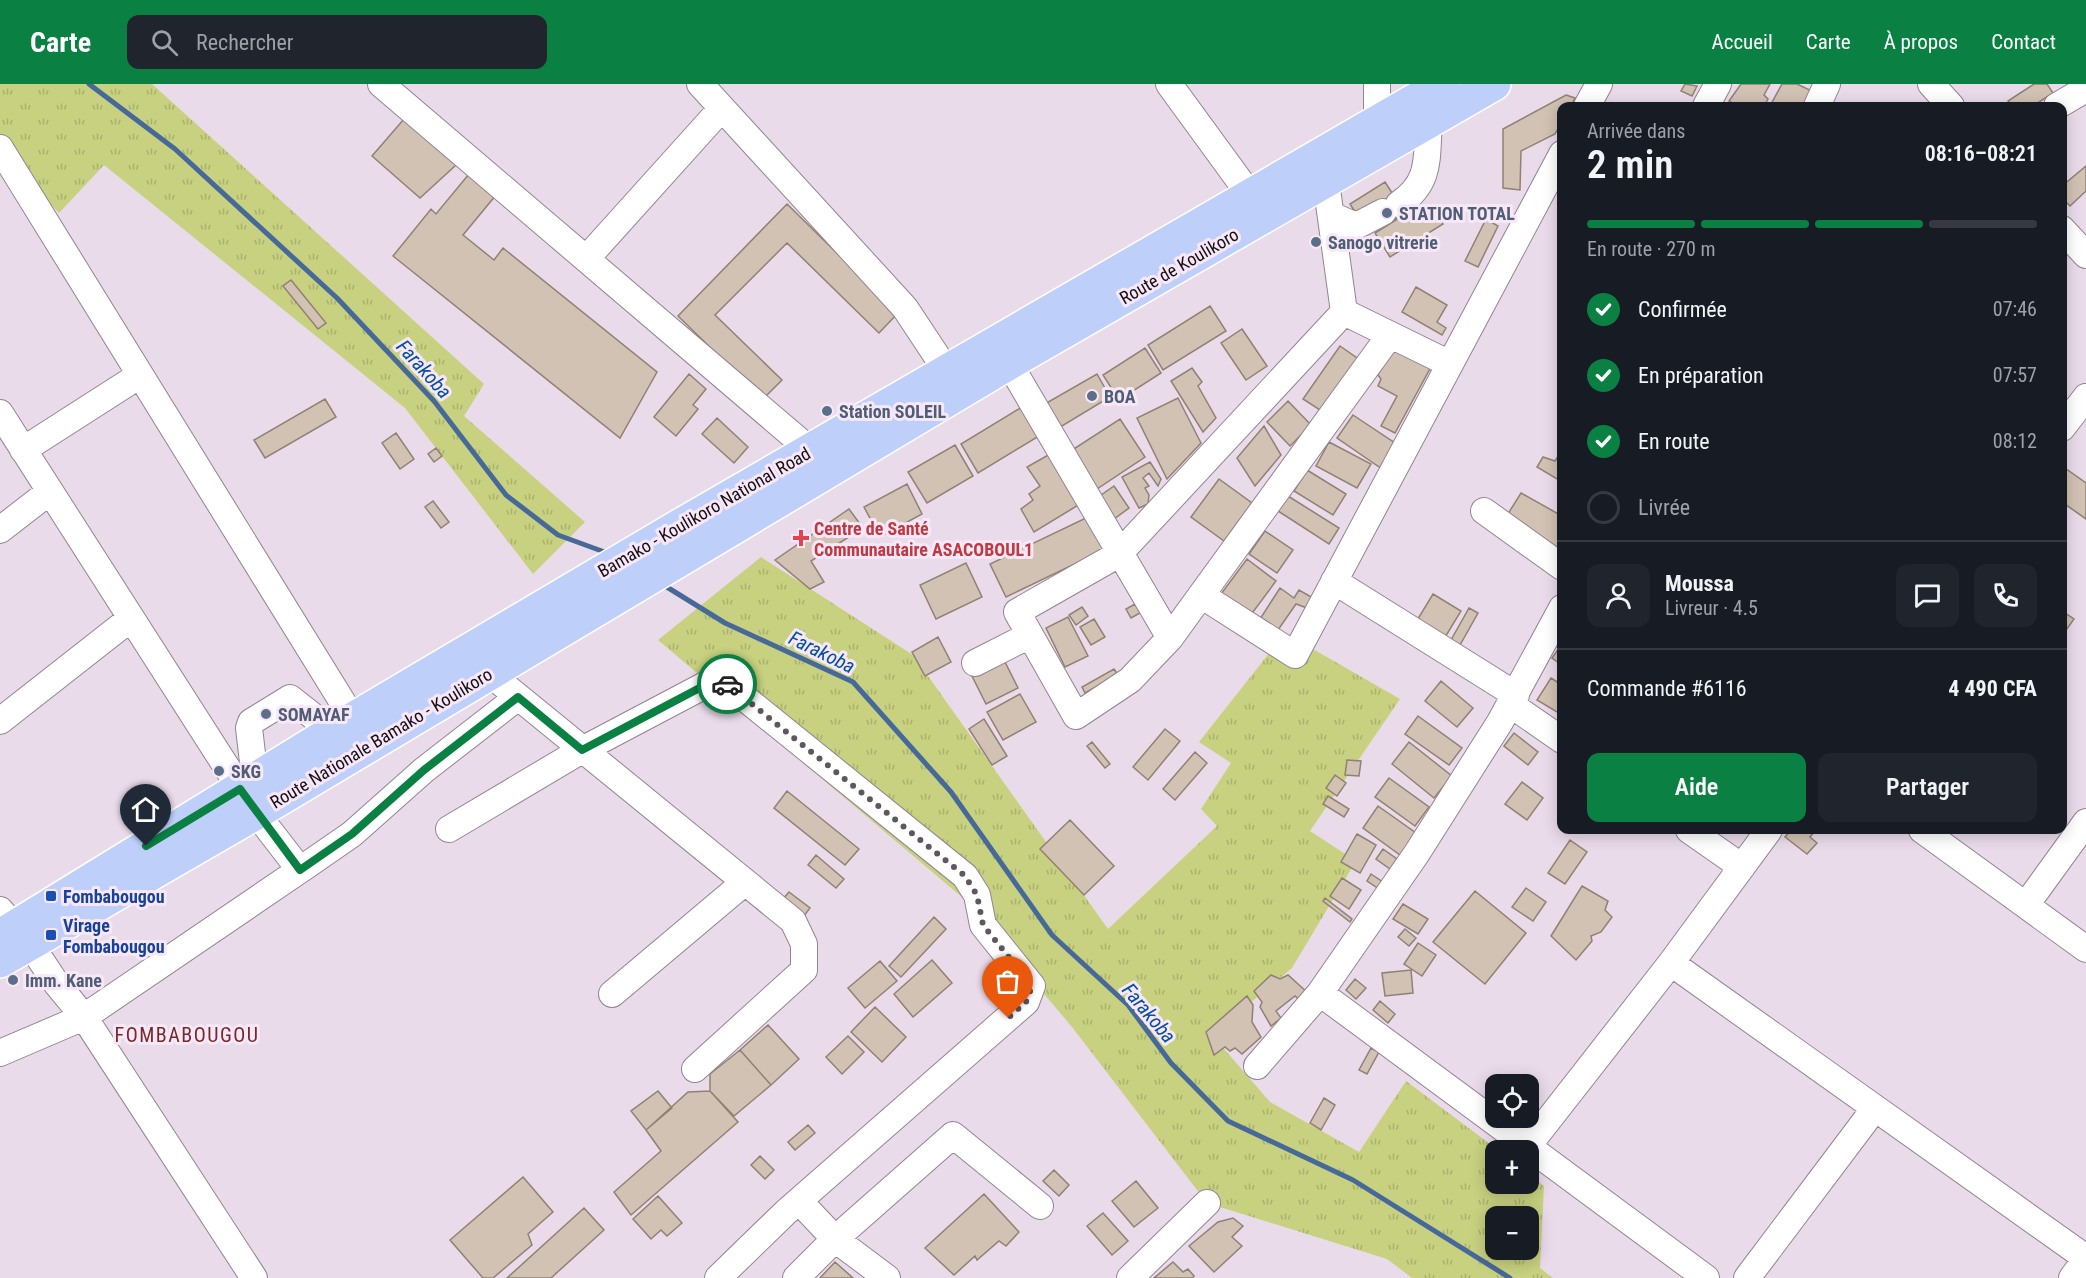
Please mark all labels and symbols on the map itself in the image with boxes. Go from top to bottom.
place label: STATION TOTAL [1399,203,1515,224]
marker: STATION TOTAL [1380,206,1394,220]
street label: Route de Koulikoro [1116,223,1242,309]
place label: Sanogo vitrerie [1328,232,1438,253]
marker: Sanogo vitrerie [1309,235,1323,249]
water label: Farakoba [392,335,456,403]
place label: BOA [1104,386,1136,407]
marker: BOA [1085,389,1099,403]
place label: Station SOLEIL [839,401,947,422]
marker: Station SOLEIL [820,404,834,418]
street label: Bamako - Koulikoro National Road [594,442,814,582]
place label: Centre de Santé Communautaire ASACOBOUL1 [814,518,1033,560]
marker: Centre de Santé Communautaire ASACOBOUL1 [792,529,810,547]
water label: Farakoba [785,626,859,678]
courier [697,654,757,714]
street label: Route Nationale Bamako - Koulikoro [266,663,496,813]
place label: SOMAYAF [278,704,350,725]
marker: SOMAYAF [259,707,273,721]
place label: SKG [231,761,261,782]
marker: SKG [212,764,226,778]
pin [120,784,171,846]
place label: Fombabougou [63,886,165,907]
marker: Fombabougou [44,889,58,903]
place label: Virage Fombabougou [63,915,165,957]
marker: Virage Fombabougou [44,928,58,942]
pin [982,956,1033,1018]
place label: Imm. Kane [25,970,102,991]
marker: Imm. Kane [6,973,20,987]
water label: Farakoba [1117,978,1181,1048]
district label: FOMBABOUGOU [115,1023,259,1047]

